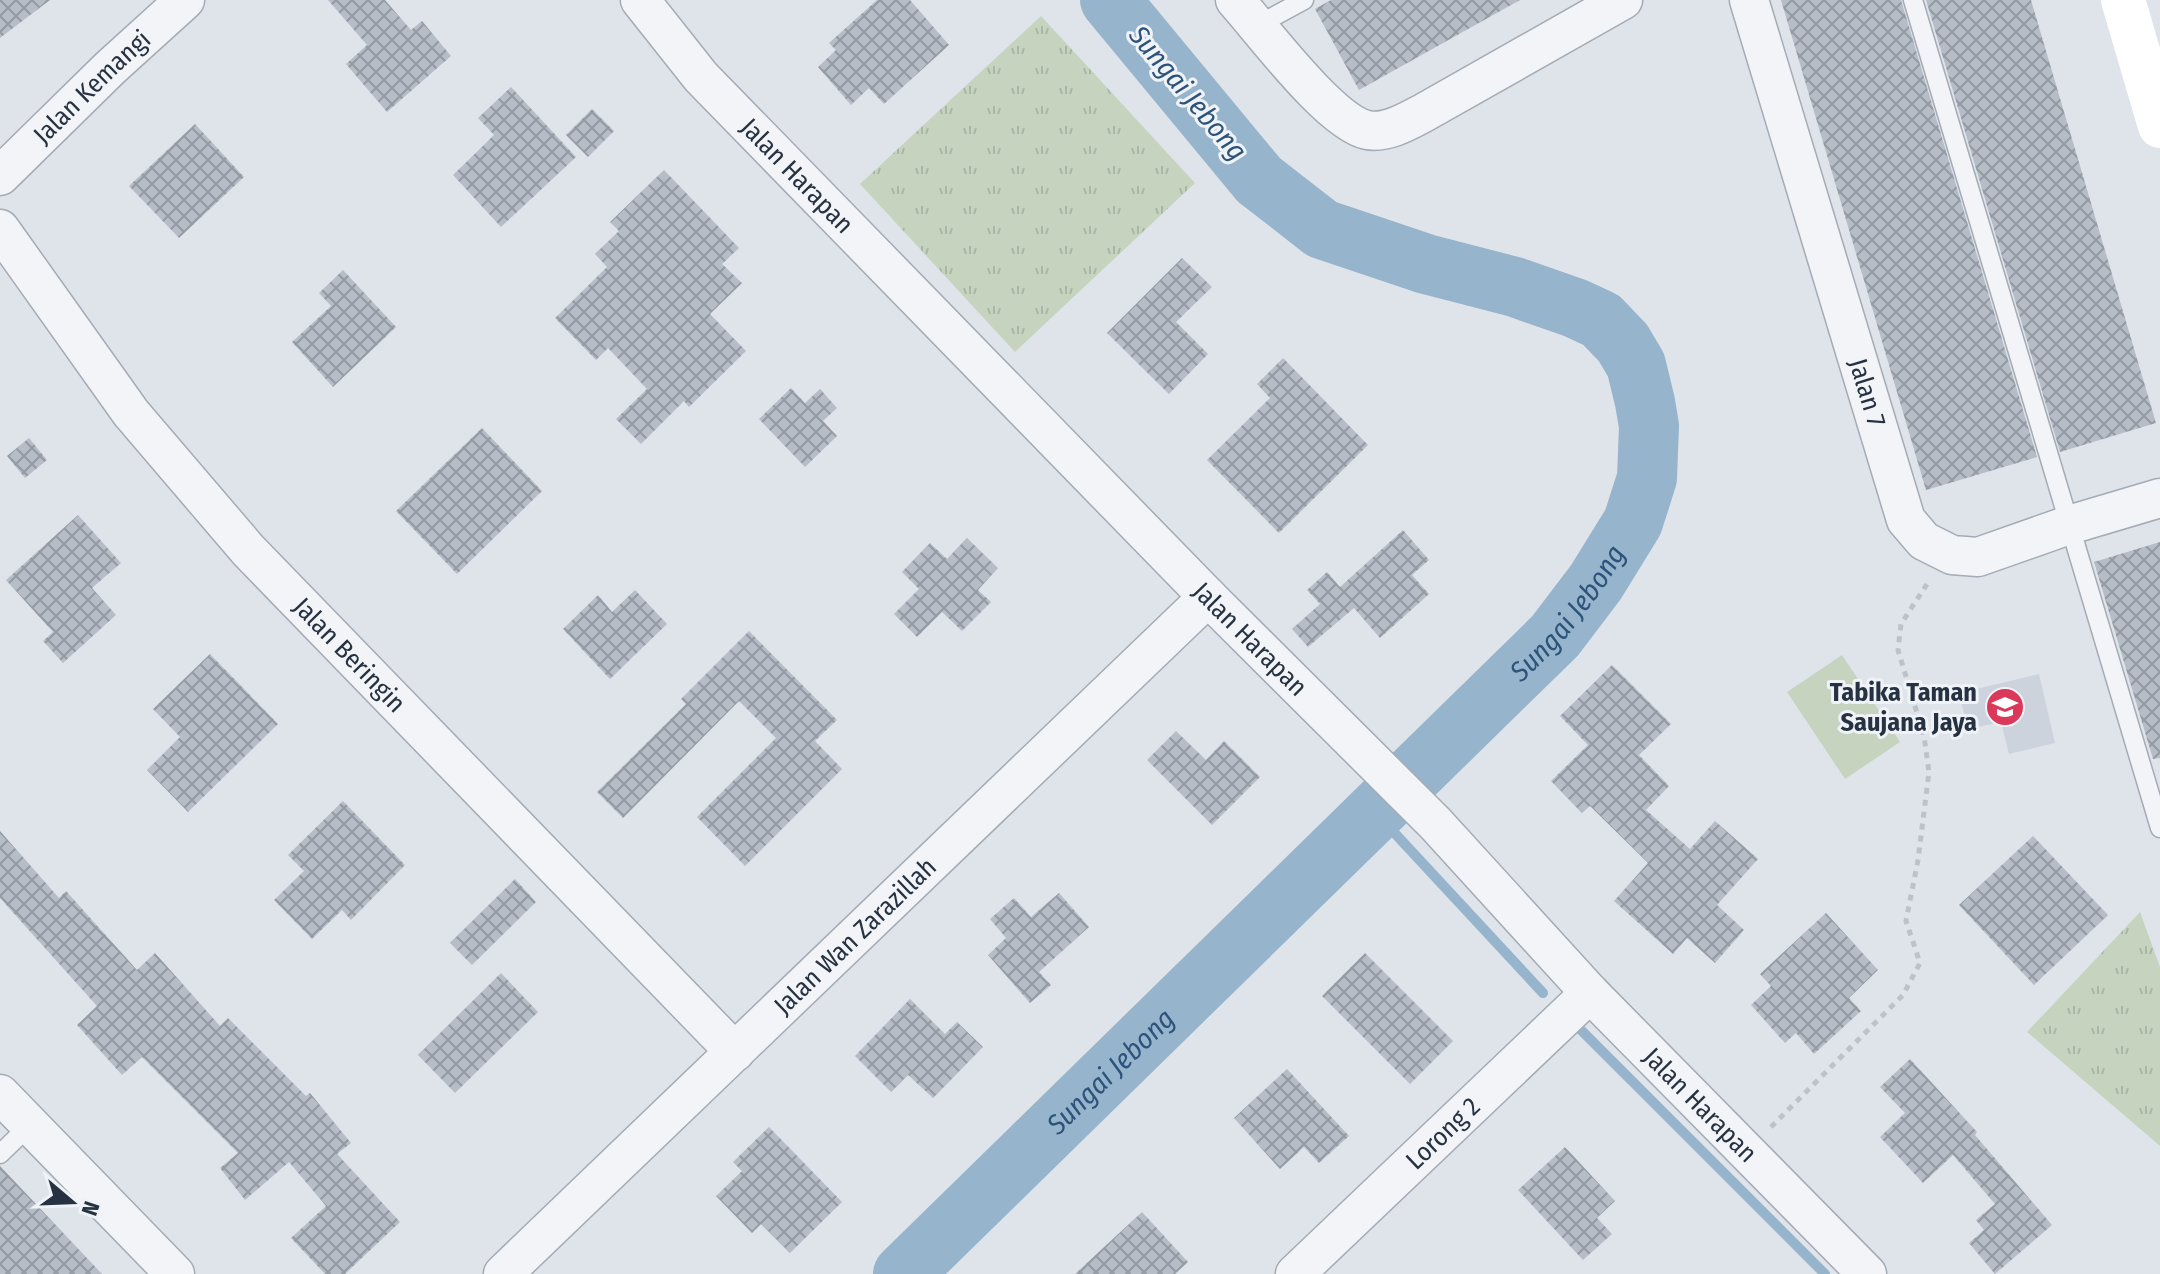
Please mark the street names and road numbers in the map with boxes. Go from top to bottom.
street label: Jalan Kemangi [27,24,157,150]
street label: Jalan Harapan [734,112,860,240]
street label: Jalan 7 [1843,355,1892,430]
street label: Jalan Harapan [1187,576,1314,702]
street label: Jalan Beringin [287,591,412,719]
street label: Jalan Wan Zarazillah [768,851,942,1021]
street label: Jalan Harapan [1637,1041,1763,1169]
street label: Lorong 2 [1399,1091,1486,1176]

